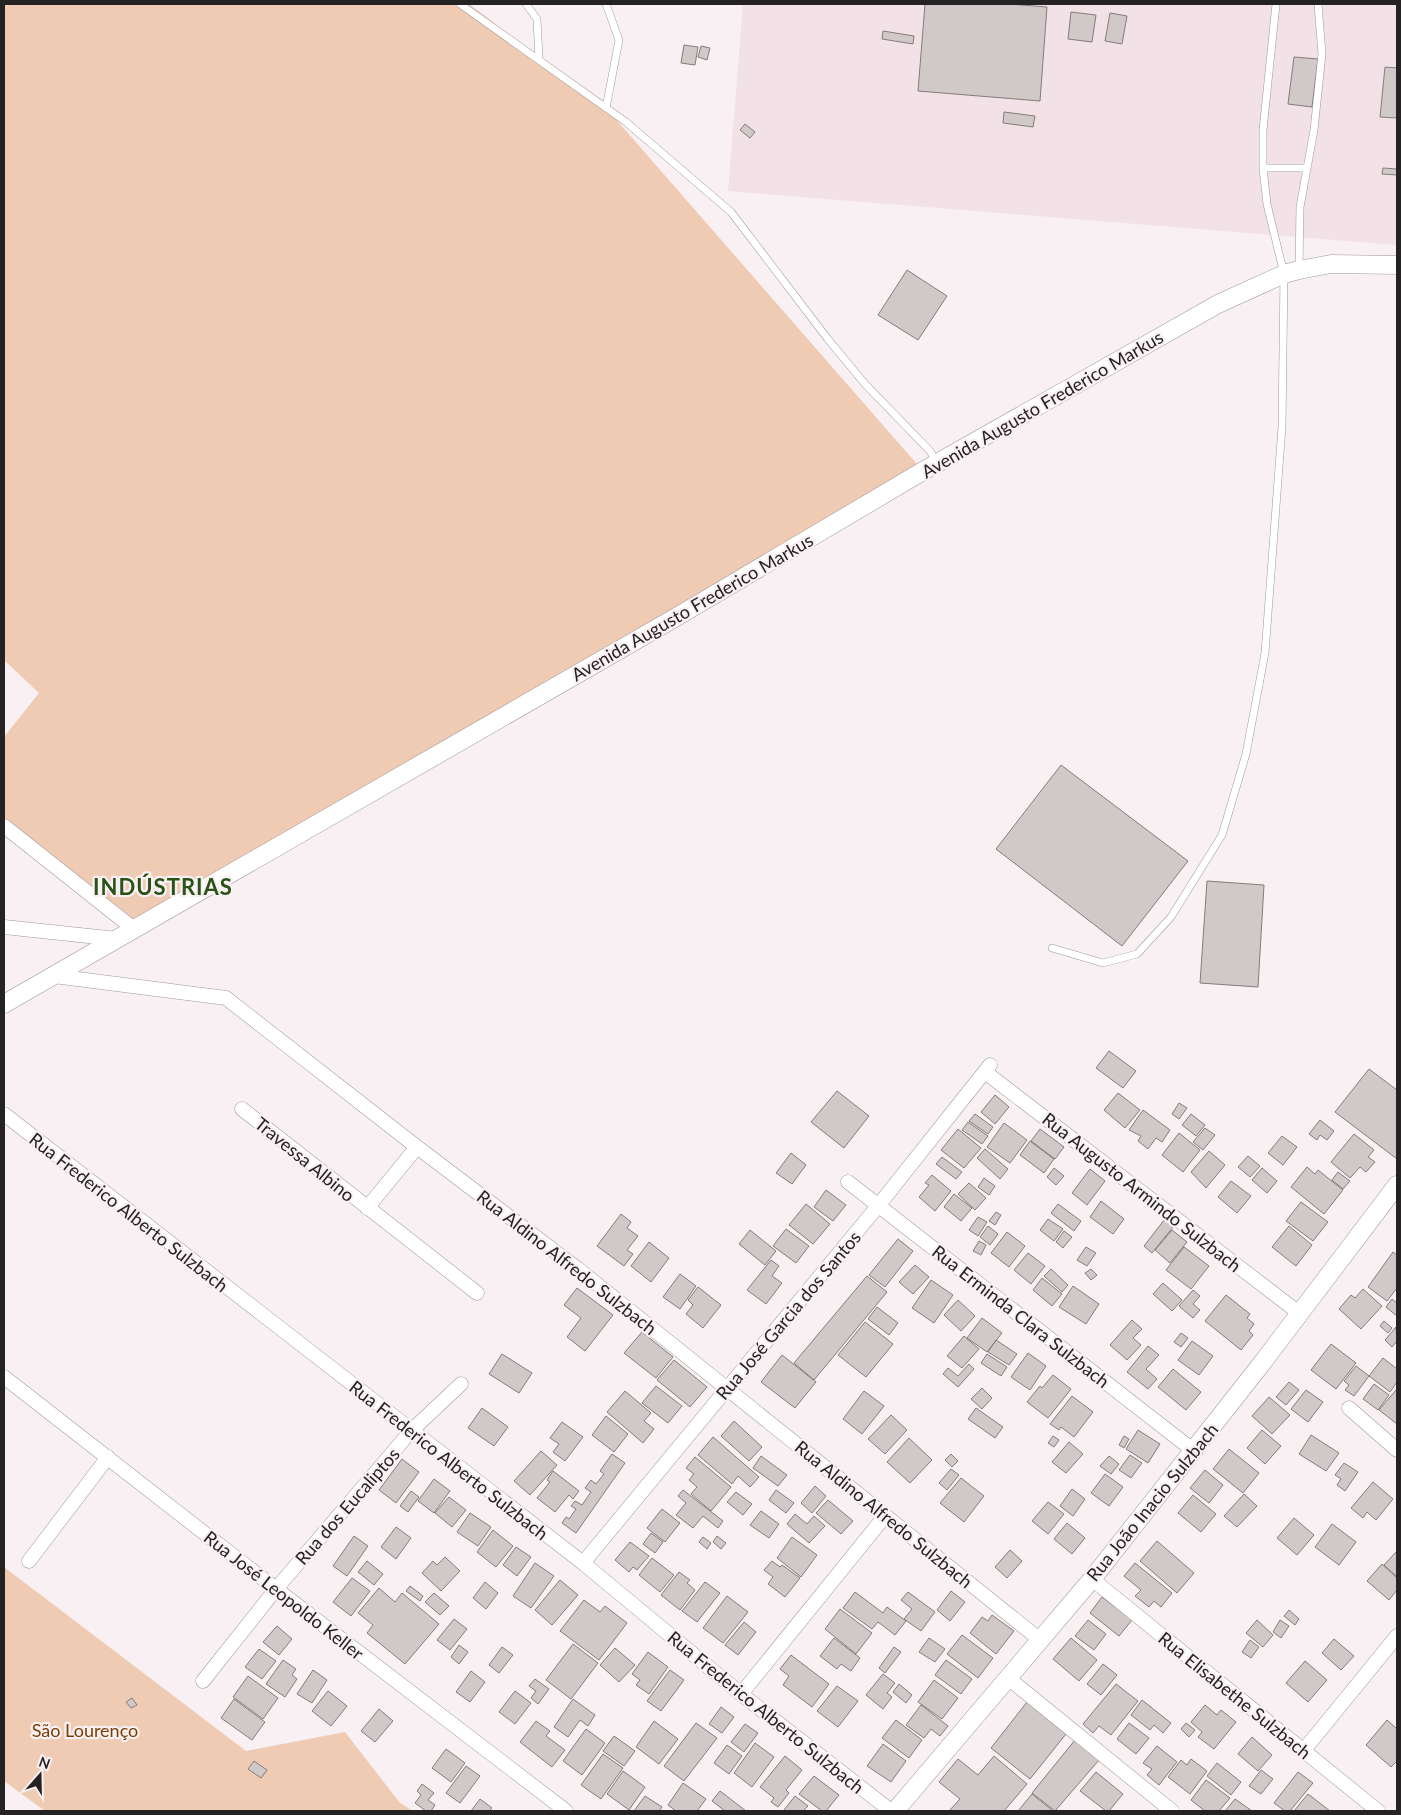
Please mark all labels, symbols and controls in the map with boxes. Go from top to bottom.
street label: Avenida Augusto Frederico Markus [917,325,1167,482]
street label: Avenida Augusto Frederico Markus [567,528,817,685]
district label: INDÚSTRIAS [93,873,233,900]
street label: Rua Augusto Armindo Sulzbach [1038,1108,1246,1276]
street label: Travessa Albino [251,1112,359,1206]
street label: Rua Frederico Alberto Sulzbach [25,1128,233,1296]
street label: Rua Aldino Alfredo Sulzbach [473,1185,661,1339]
street label: Rua José Garcia dos Santos [711,1226,865,1404]
street label: Rua Erminda Clara Sulzbach [928,1240,1114,1392]
street label: Rua Frederico Alberto Sulzbach [345,1376,553,1544]
street label: Rua João Inacio Sulzbach [1082,1419,1222,1585]
street label: Rua Aldino Alfredo Sulzbach [791,1436,977,1592]
street label: Rua dos Eucaliptos [290,1443,404,1569]
street label: Rua José Leopoldo Keller [200,1526,369,1664]
street label: Rua Frederico Alberto Sulzbach [663,1626,869,1798]
street label: Rua Elisabethe Sulzbach [1154,1627,1316,1763]
park label: São Lourenço [32,1719,138,1741]
north arrow [15,1750,65,1800]
text: N [37,1752,53,1772]

